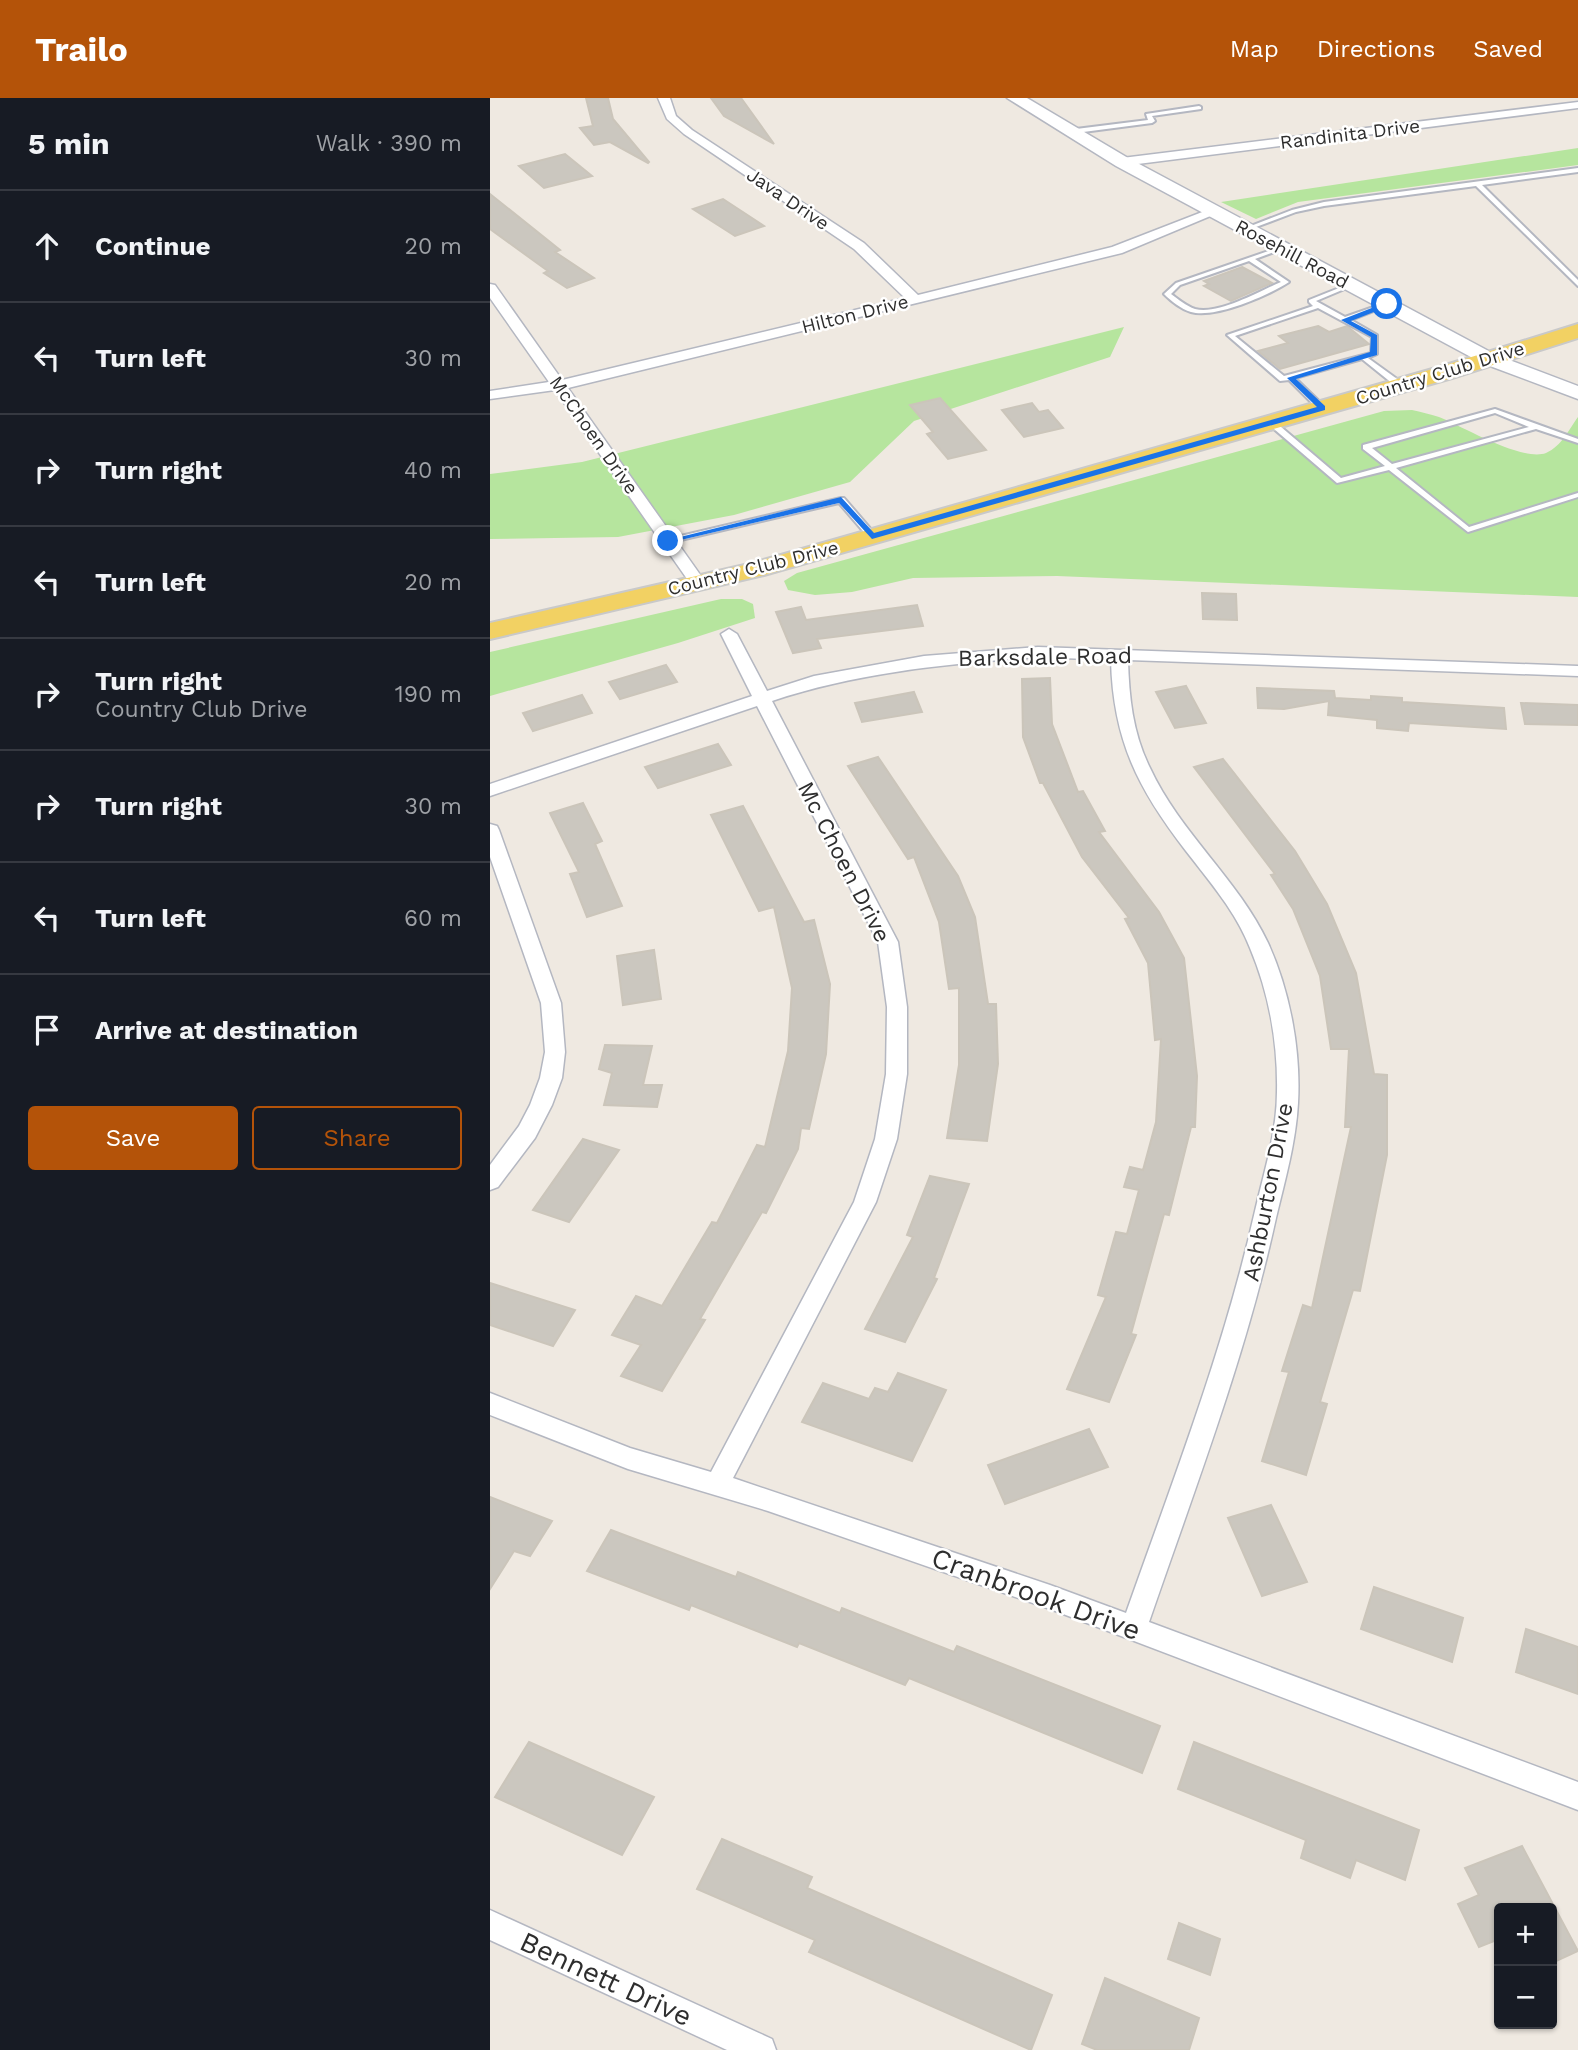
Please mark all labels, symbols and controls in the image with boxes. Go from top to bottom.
text: Trailo [35,30,128,69]
text: Map [1230,35,1279,63]
text: Directions [1317,35,1435,63]
text: Saved [1473,35,1543,63]
street label: Randinita Drive [1279,114,1421,154]
text: 5 min [28,126,110,161]
text: Walk · 390 m [316,130,462,157]
street label: Java Drive [742,163,834,235]
street label: Rosehill Road [1231,214,1353,294]
icon: ahead [28,227,66,265]
text: Continue [95,231,211,261]
text: 20 m [405,233,462,260]
route start [1371,288,1402,319]
street label: Hilton Drive [799,290,911,338]
street label: Country Club Drive [1353,336,1527,410]
icon: left [28,339,66,377]
text: Turn left [95,343,206,373]
text: 30 m [405,345,462,372]
street label: McChoen Drive [545,371,643,499]
icon: right [28,451,66,489]
text: Turn right [95,455,222,485]
text: 40 m [404,457,462,484]
route end [652,525,683,556]
street label: Country Club Drive [665,536,841,600]
icon: left [28,563,66,601]
text: Turn left [95,567,206,597]
text: 20 m [405,569,462,596]
street label: Barksdale Road [958,642,1132,672]
text: Turn right [95,666,222,696]
icon: right [28,675,66,713]
text: 190 m [395,681,462,708]
text: Country Club Drive [95,696,307,723]
street label: Mc Choen Drive [792,777,896,947]
icon: right [28,787,66,825]
text: Turn right [95,791,222,821]
text: 30 m [405,793,462,820]
icon: left [28,899,66,937]
text: Turn left [95,903,206,933]
text: 60 m [404,905,462,932]
icon: arrive [28,1011,66,1049]
text: Arrive at destination [95,1015,358,1045]
street label: Ashburton Drive [1237,1100,1299,1284]
button: Save [28,1106,238,1170]
button: Share [252,1106,462,1170]
street label: Cranbrook Drive [927,1541,1145,1647]
map controls [1494,1903,1557,2029]
button: + [1494,1903,1557,1966]
street label: Bennett Drive [515,1925,697,2033]
button: − [1494,1966,1557,2029]

